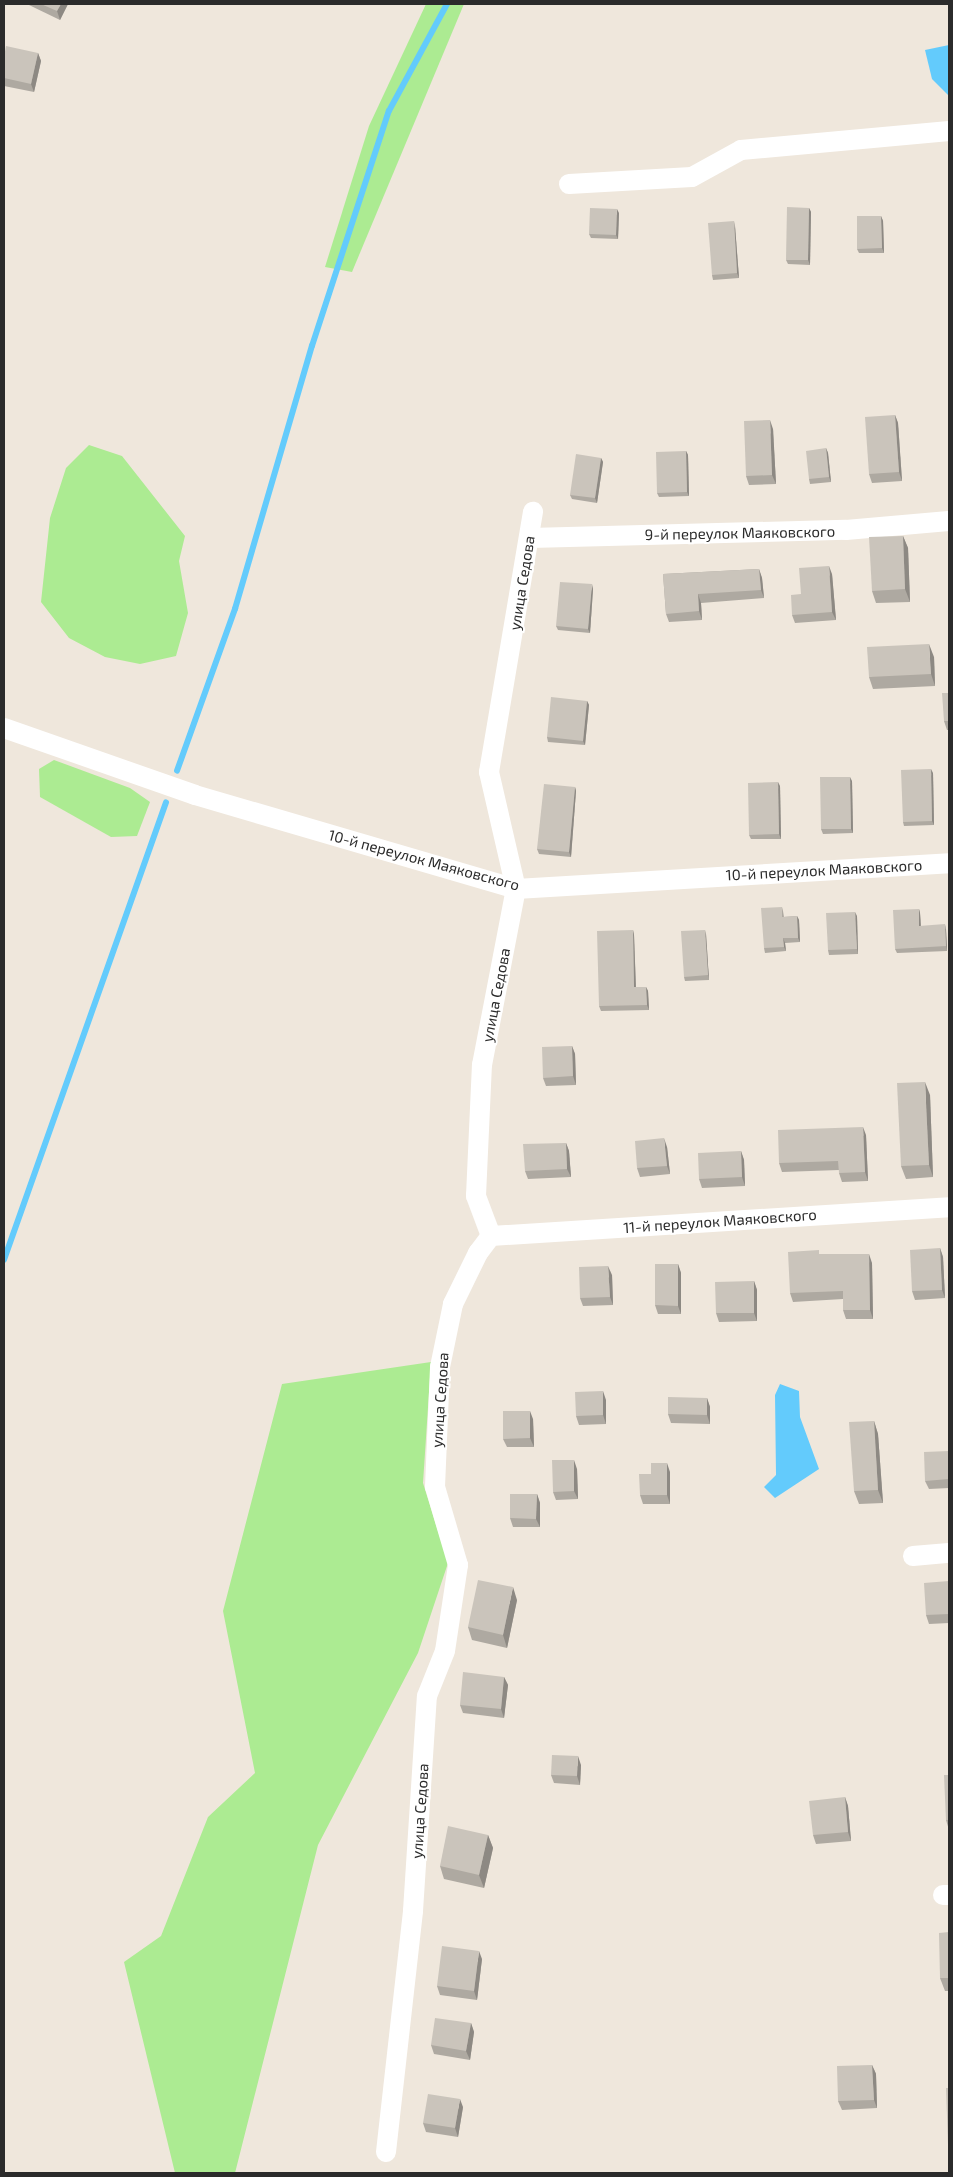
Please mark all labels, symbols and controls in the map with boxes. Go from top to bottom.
street label: 9-й переулок Маяковского [645,522,835,544]
street label: улица Седова [506,534,538,632]
street label: 10-й переулок Маяковского [327,826,521,894]
street label: 10-й переулок Маяковского [725,856,923,884]
street label: улица Седова [478,946,514,1044]
street label: 11-й переулок Маяковского [623,1205,817,1237]
street label: улица Седова [428,1352,452,1448]
street label: улица Седова [408,1763,432,1859]

